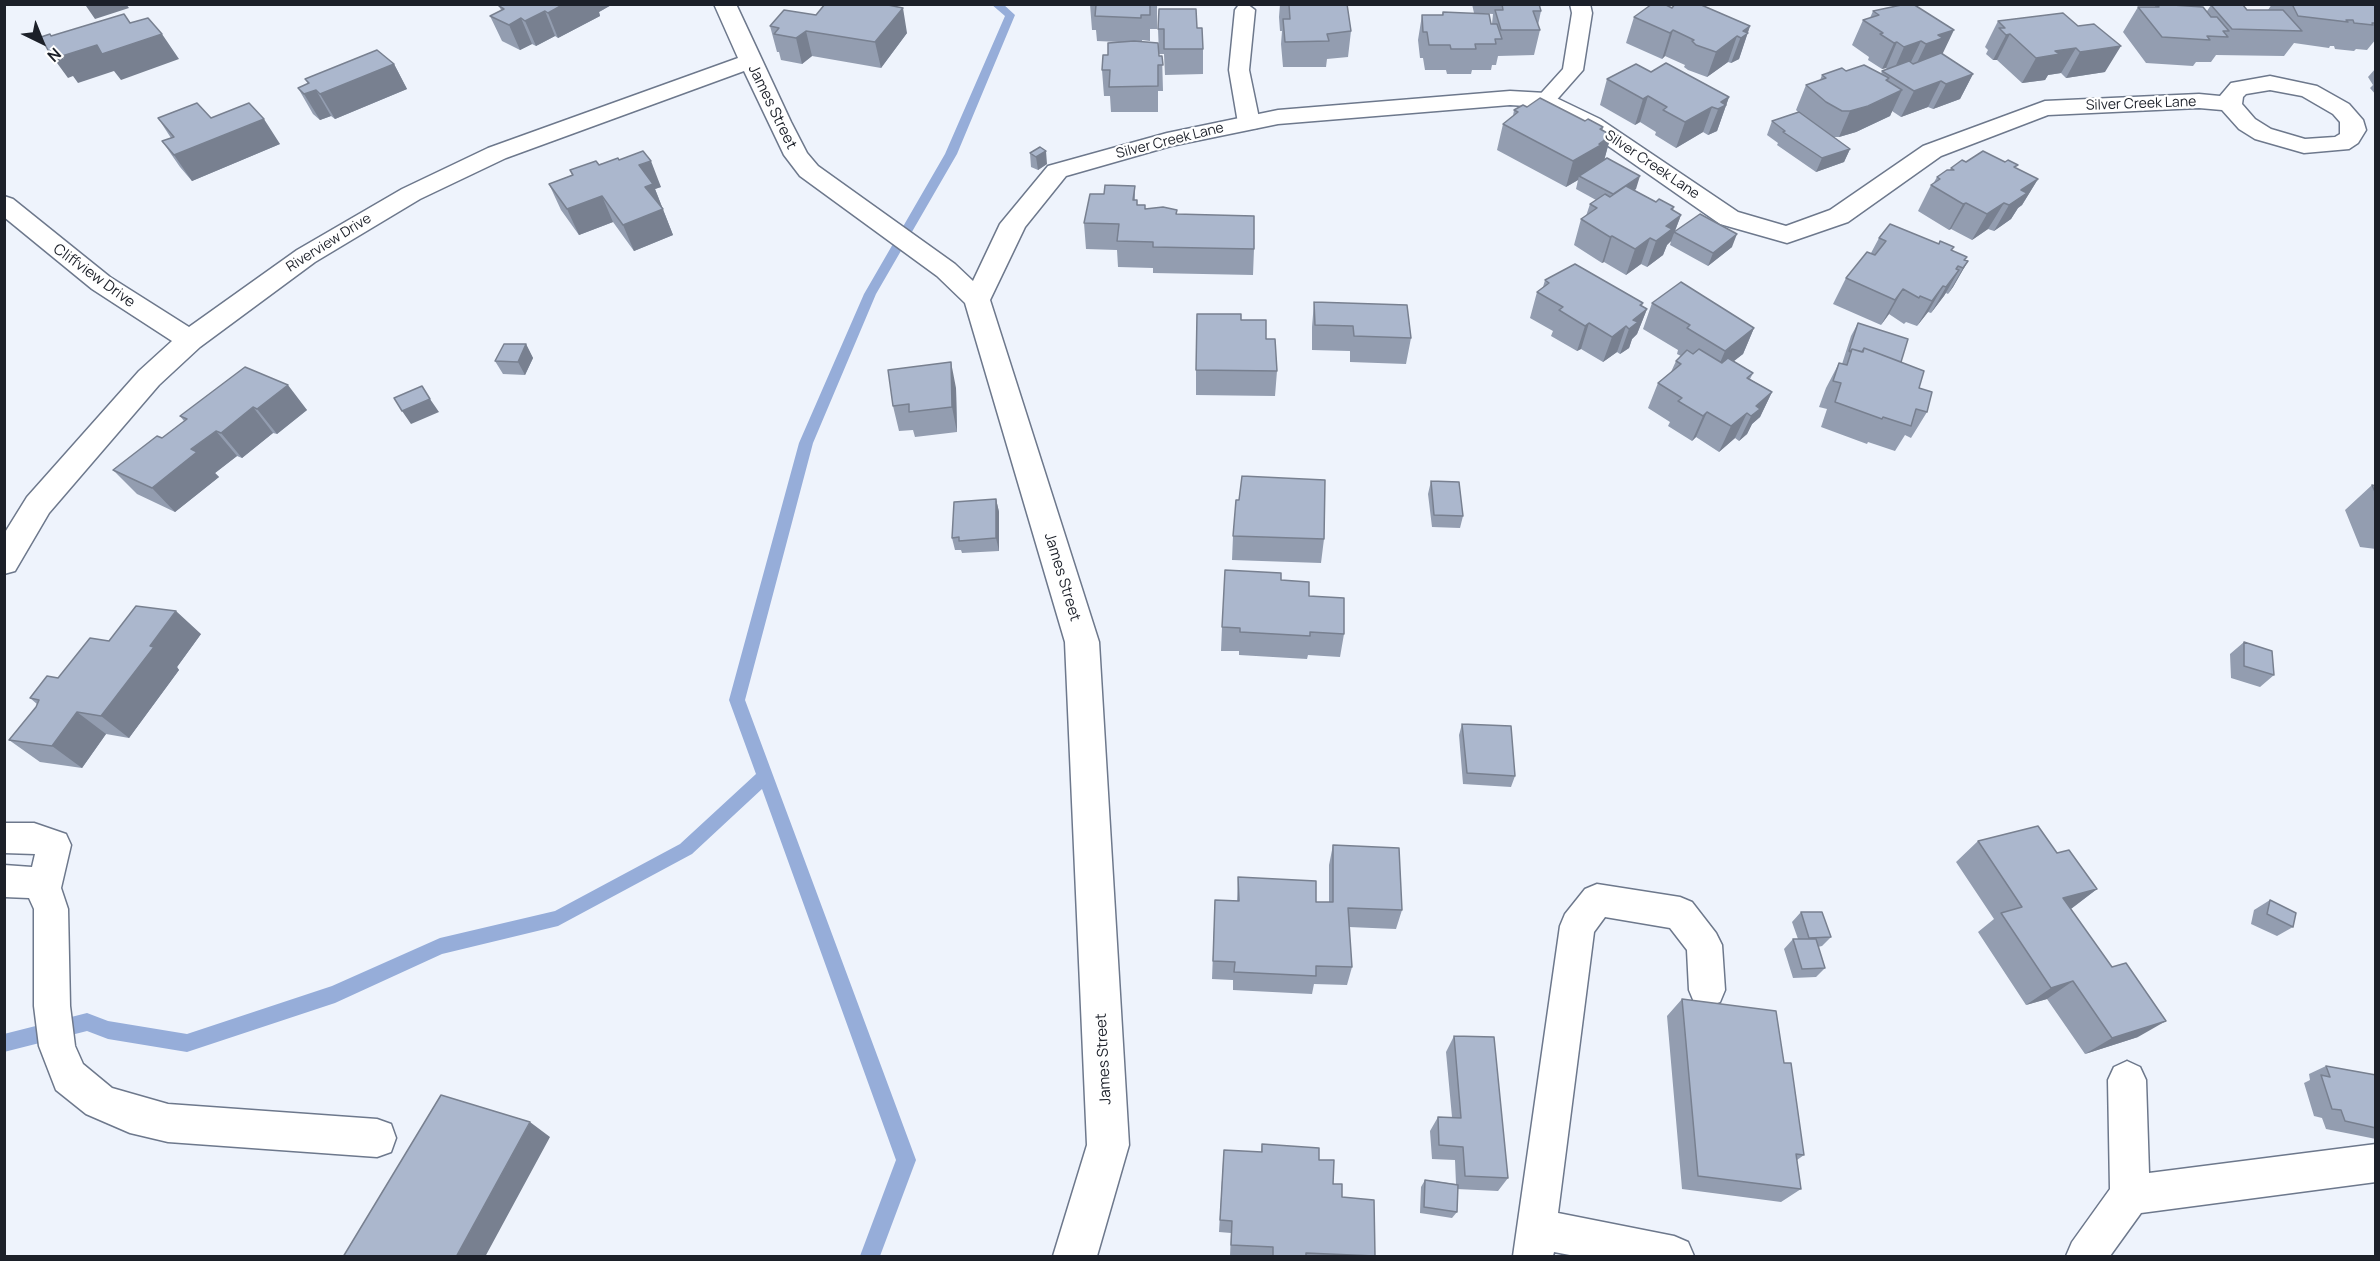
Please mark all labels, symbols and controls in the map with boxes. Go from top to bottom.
north arrow [12,12,72,72]
text: N [43,43,66,67]
street label: James Street [744,62,800,152]
street label: Silver Creek Lane [2086,94,2196,114]
street label: Silver Creek Lane [1114,119,1226,163]
street label: Silver Creek Lane [1602,127,1702,203]
street label: Riverview Drive [284,210,374,276]
street label: Cliffview Drive [50,240,138,312]
street label: James Street [1040,531,1084,623]
street label: James Street [1093,1013,1115,1105]

